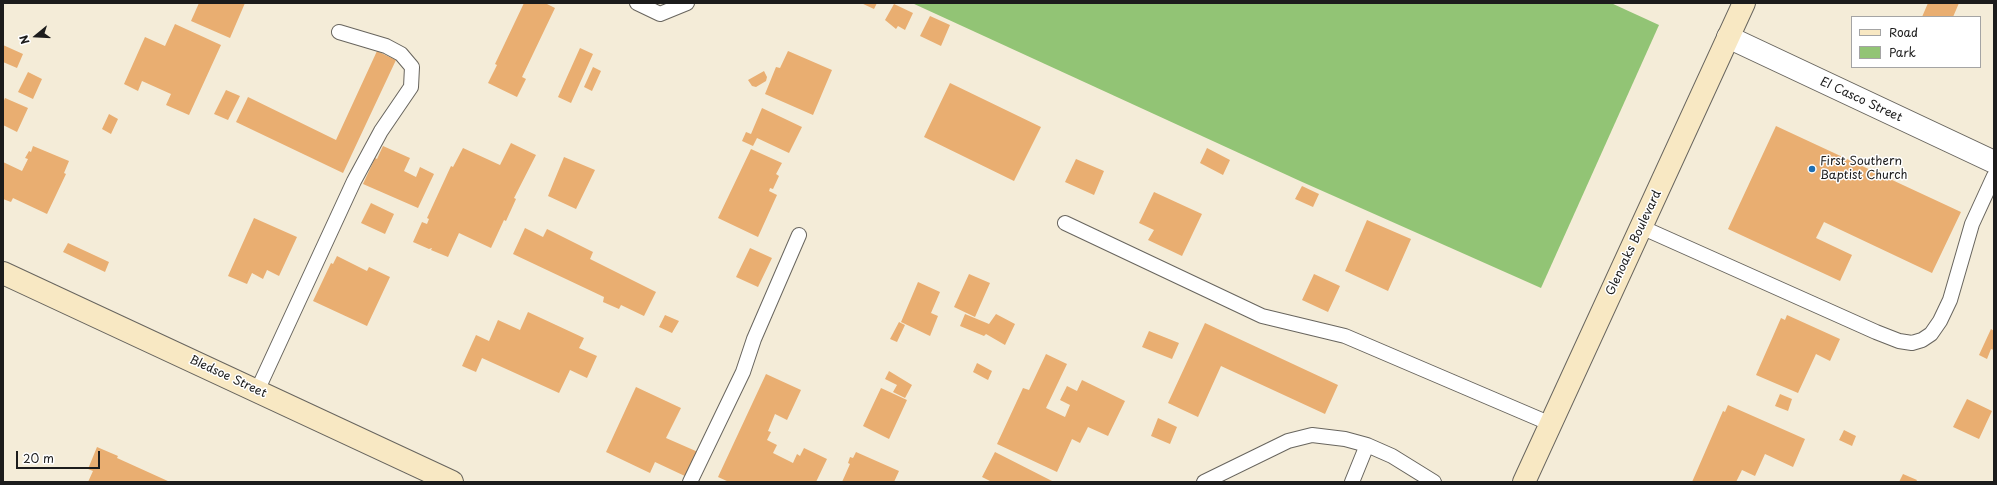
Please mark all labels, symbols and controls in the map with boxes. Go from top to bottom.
north arrow [16,16,56,56]
legend [1851,16,1981,68]
text: Road [1889,23,1918,41]
text: N [15,33,34,47]
text: Park [1889,43,1916,61]
street label: El Casco Street [1818,75,1904,125]
place label: First Southern Baptist Church [1820,155,1907,183]
marker: First Southern Baptist Church [1807,164,1817,174]
street label: Glenoaks Boulevard [1603,188,1665,298]
street label: Bledsoe Street [187,353,269,401]
scale bar [18,443,102,469]
text: 20 m [23,449,54,467]

